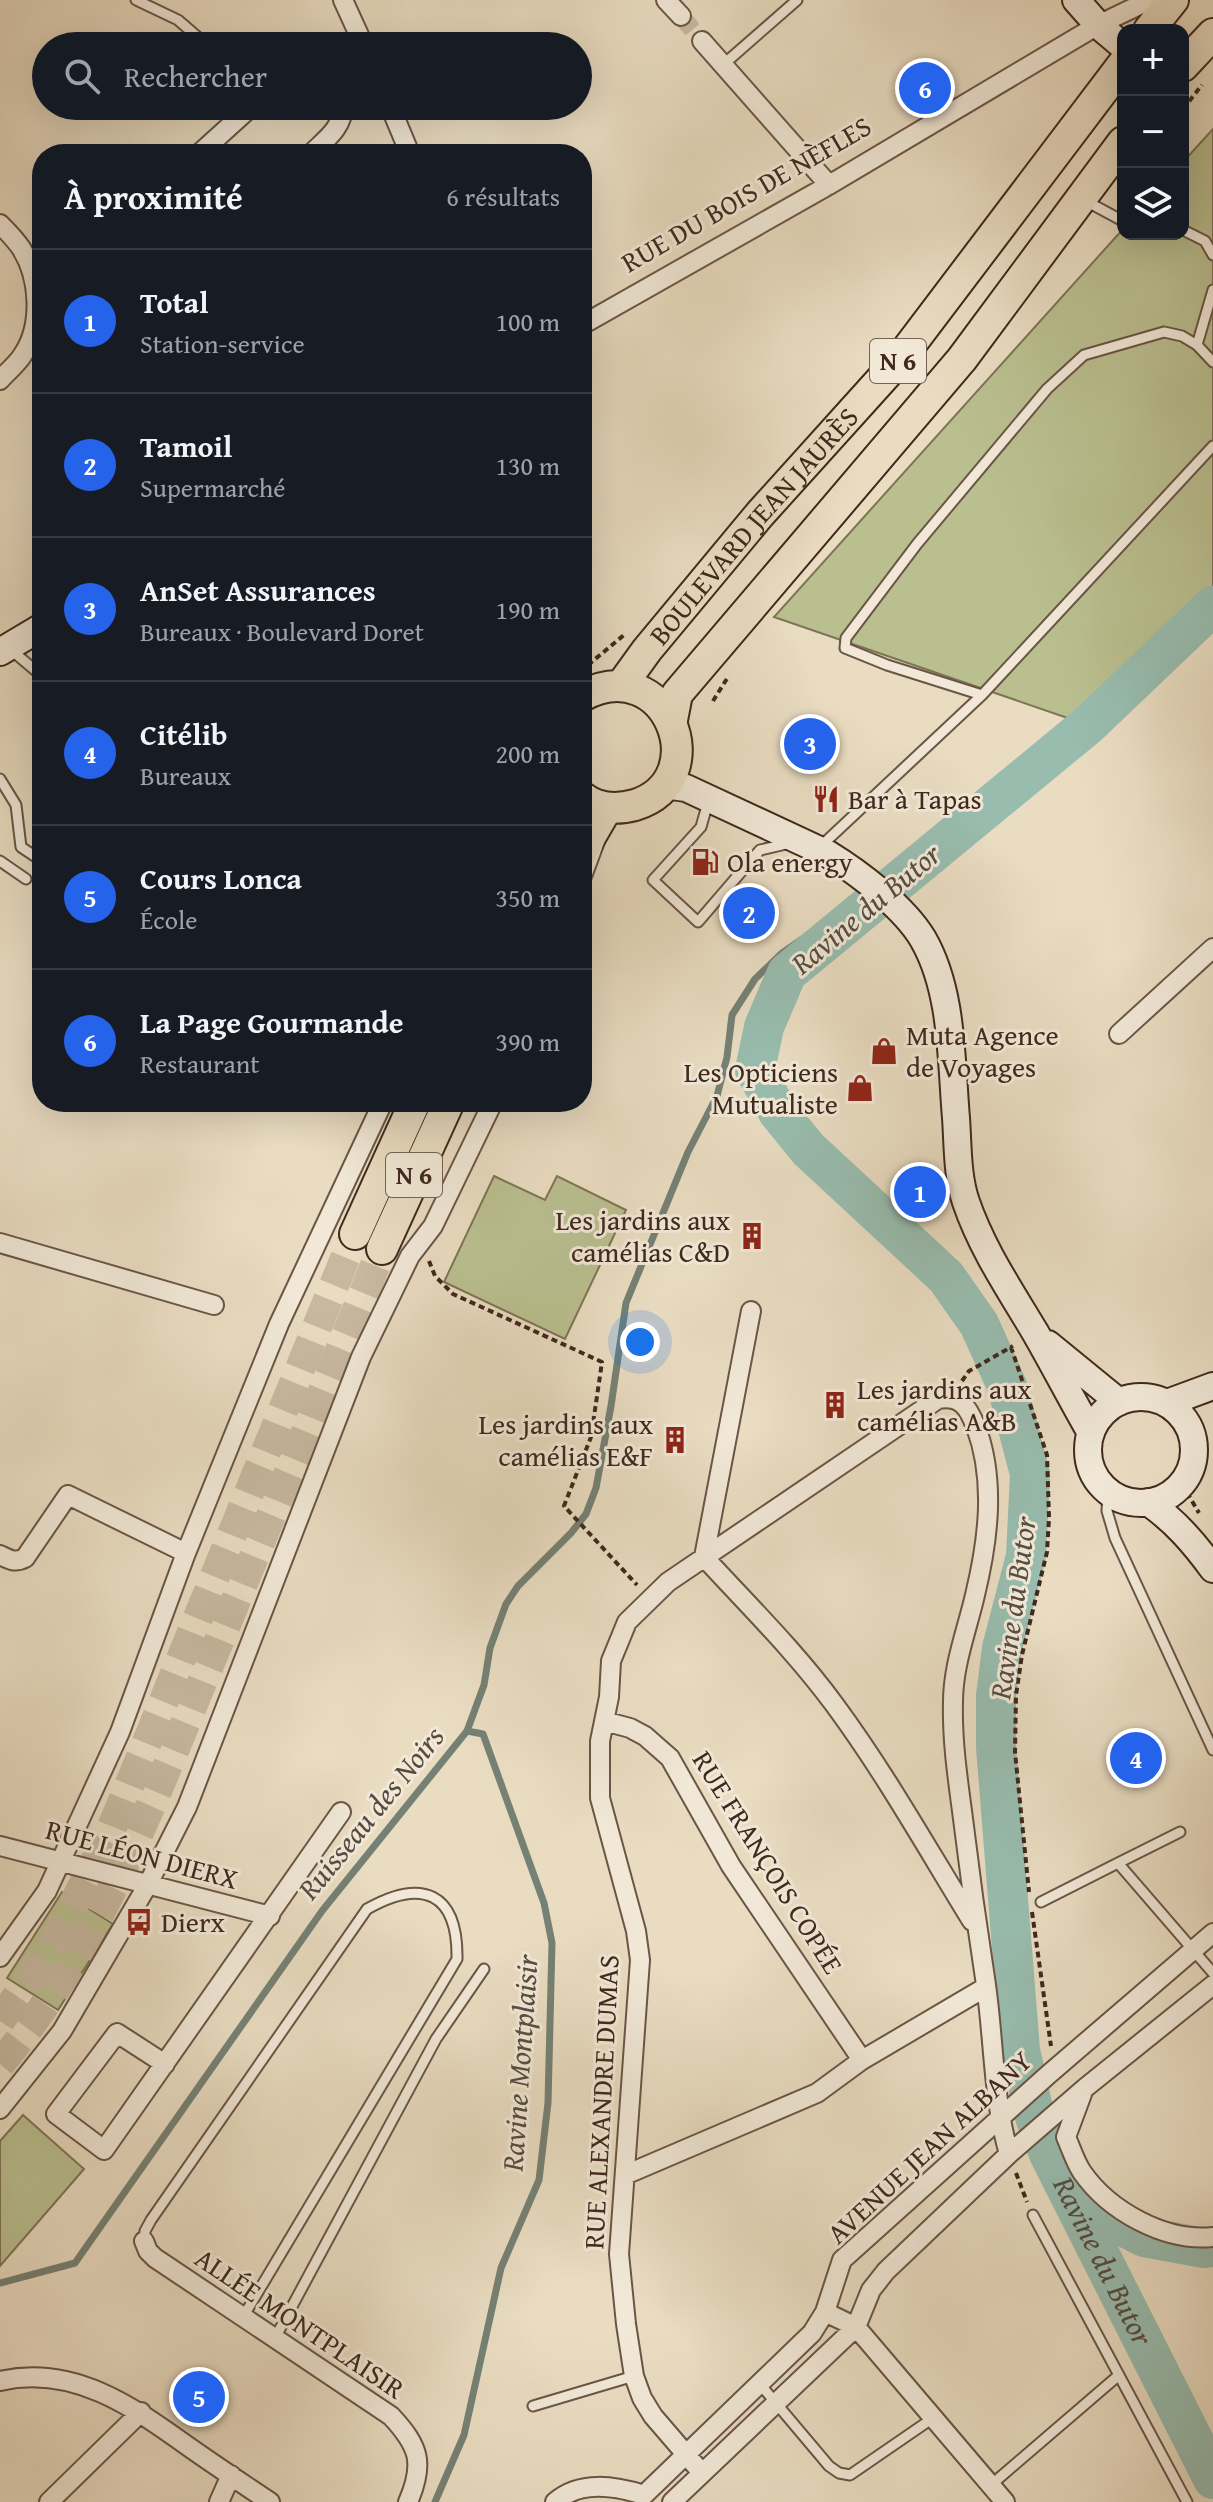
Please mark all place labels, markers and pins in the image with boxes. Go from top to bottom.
pin: 6 [899,58,951,118]
pin: 3 [784,714,836,774]
place label: Bar à Tapas [848,778,982,819]
restaurant icon: Bar à Tapas [811,784,841,814]
place label: Ola energy [727,841,853,882]
fuel station icon: Ola energy [690,847,720,877]
pin: 2 [723,883,775,943]
place label: Muta Agence de Voyages [906,1014,1059,1087]
shop icon: Muta Agence de Voyages [869,1036,899,1066]
place label: Les Opticiens Mutualiste [684,1051,838,1124]
shop icon: Les Opticiens Mutualiste [845,1073,875,1103]
pin: 1 [894,1162,946,1222]
place label: Les jardins aux camélias C&D [555,1199,731,1272]
building icon: Les jardins aux camélias C&D [737,1221,767,1251]
place label: Les jardins aux camélias A&B [857,1368,1032,1441]
building icon: Les jardins aux camélias A&B [820,1390,850,1420]
place label: Les jardins aux camélias E&F [478,1403,654,1476]
building icon: Les jardins aux camélias E&F [660,1425,690,1455]
pin: 4 [1110,1728,1162,1788]
place label: Dierx [161,1901,226,1942]
bus stop icon: Dierx [124,1907,154,1937]
pin: 5 [173,2367,225,2427]

